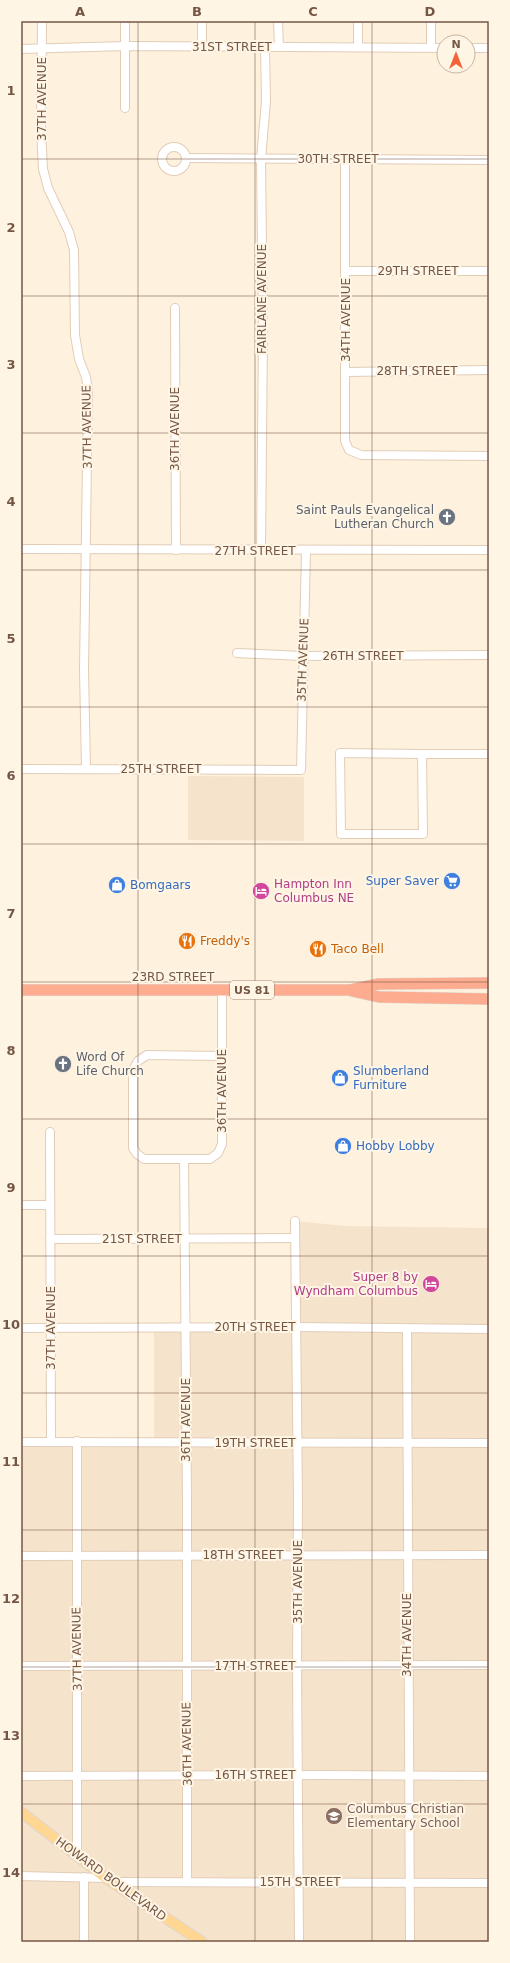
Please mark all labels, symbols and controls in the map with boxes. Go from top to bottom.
text: A [75,4,85,19]
text: B [192,4,202,19]
text: C [308,4,318,19]
text: D [425,4,436,19]
north arrow [436,34,476,74]
text: N [451,38,461,51]
street label: 31ST STREET [192,40,273,54]
street label: 37TH AVENUE [35,57,49,141]
text: 1 [6,83,16,98]
street label: 30TH STREET [297,152,379,166]
text: 2 [6,220,16,235]
street label: FAIRLANE AVENUE [255,244,269,354]
street label: 29TH STREET [377,264,459,278]
street label: 34TH AVENUE [339,278,353,362]
text: 3 [6,357,16,372]
street label: 28TH STREET [376,364,458,378]
street label: 37TH AVENUE [79,385,95,469]
street label: 36TH AVENUE [168,387,182,471]
text: 4 [6,494,16,509]
place label: Saint Pauls Evangelical Lutheran Church [296,503,434,531]
church icon: Saint Pauls Evangelical Lutheran Church [437,507,457,527]
street label: 27TH STREET [214,544,296,558]
street label: 35TH AVENUE [295,618,311,702]
text: 5 [6,631,16,646]
street label: 26TH STREET [322,649,404,663]
street label: 25TH STREET [120,762,202,776]
text: 6 [6,768,16,783]
supermarket icon: Super Saver [442,871,462,891]
place label: Super Saver [366,874,439,888]
shop icon: Bomgaars [107,875,127,895]
place label: Hampton Inn Columbus NE [274,877,354,905]
place label: Bomgaars [130,878,191,892]
hotel icon: Hampton Inn Columbus NE [251,881,271,901]
text: 7 [6,906,16,921]
restaurant icon: Freddy's [177,931,197,951]
place label: Freddy's [200,934,250,948]
restaurant icon: Taco Bell [308,939,328,959]
place label: Taco Bell [330,942,384,956]
street label: 23RD STREET [132,970,215,984]
road number: US 81 [230,981,274,999]
text: 8 [6,1043,16,1058]
street label: 36TH AVENUE [215,1049,229,1133]
place label: Word Of Life Church [76,1050,144,1078]
church icon: Word Of Life Church [53,1054,73,1074]
place label: Slumberland Furniture [353,1064,429,1092]
shop icon: Slumberland Furniture [330,1068,350,1088]
shop icon: Hobby Lobby [333,1136,353,1156]
place label: Hobby Lobby [356,1139,435,1153]
text: 9 [6,1180,16,1195]
street label: 21ST STREET [102,1232,183,1246]
place label: Super 8 by Wyndham Columbus [294,1270,418,1298]
hotel icon: Super 8 by Wyndham Columbus [421,1274,441,1294]
street label: 37TH AVENUE [44,1286,58,1370]
text: 10 [2,1317,20,1332]
street label: 20TH STREET [214,1320,296,1334]
street label: 36TH AVENUE [179,1378,193,1462]
street label: 19TH STREET [214,1436,296,1450]
text: 11 [2,1454,20,1469]
street label: 35TH AVENUE [291,1540,305,1624]
street label: 18TH STREET [202,1548,284,1562]
text: 12 [2,1591,20,1606]
street label: 34TH AVENUE [400,1593,414,1677]
street label: 37TH AVENUE [69,1607,85,1691]
street label: 17TH STREET [214,1659,296,1673]
street label: 36TH AVENUE [179,1702,195,1786]
text: 13 [2,1728,20,1743]
street label: 16TH STREET [214,1768,296,1782]
place label: Columbus Christian Elementary School [347,1802,464,1830]
school or university icon: Columbus Christian Elementary School [324,1806,344,1826]
street label: HOWARD BOULEVARD [53,1834,169,1924]
text: 14 [2,1865,20,1880]
street label: 15TH STREET [259,1875,341,1889]

